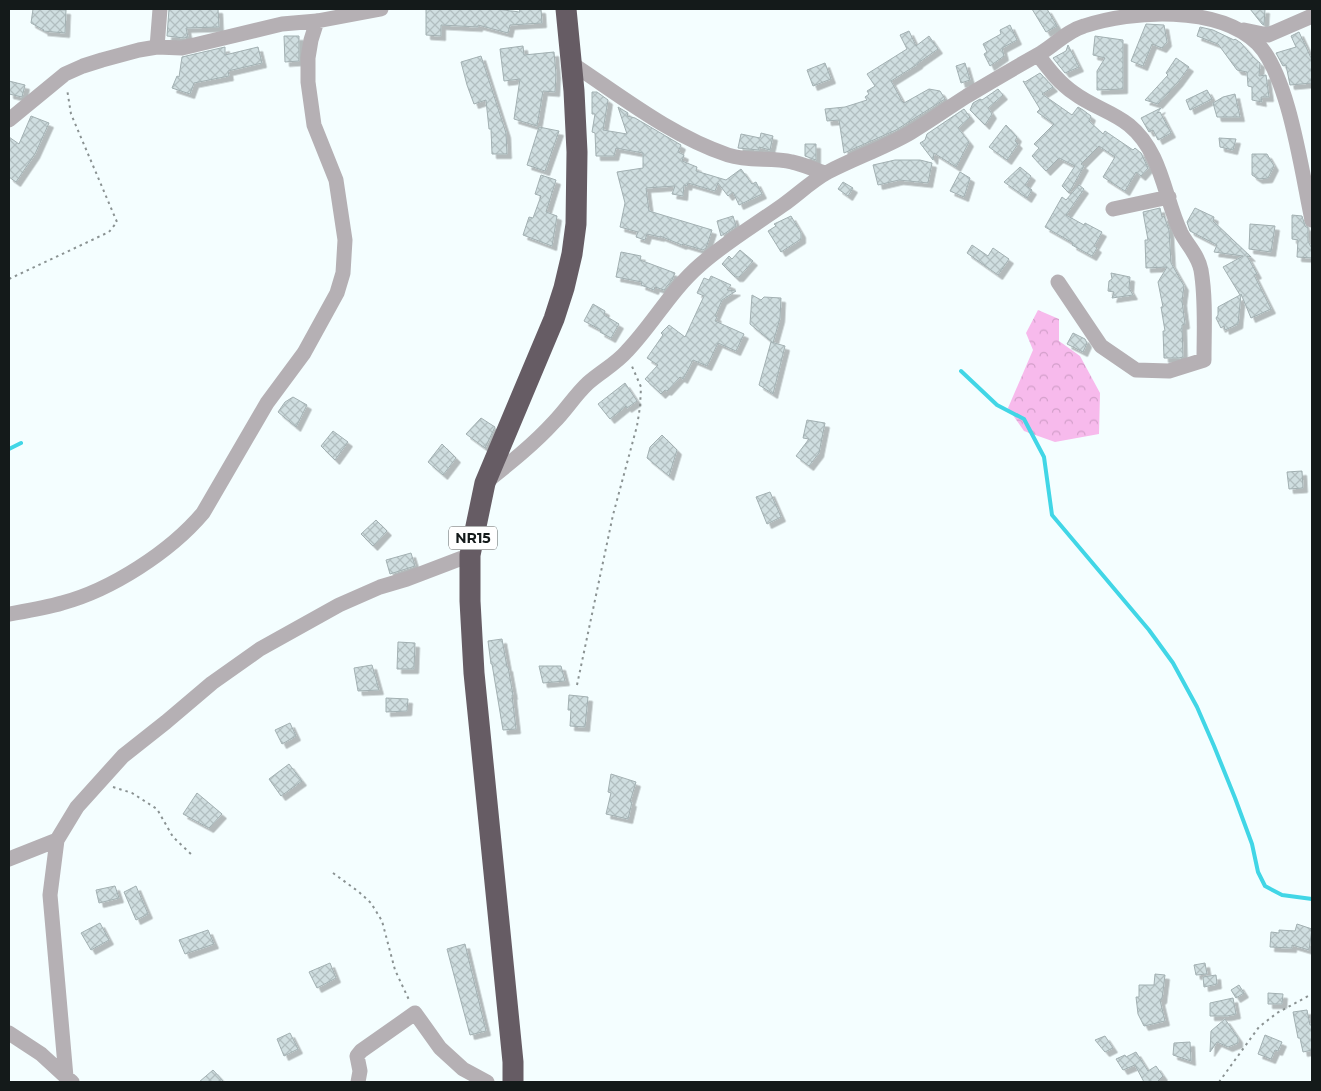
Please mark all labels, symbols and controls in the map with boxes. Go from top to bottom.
road number: NR15 [449,526,497,550]

